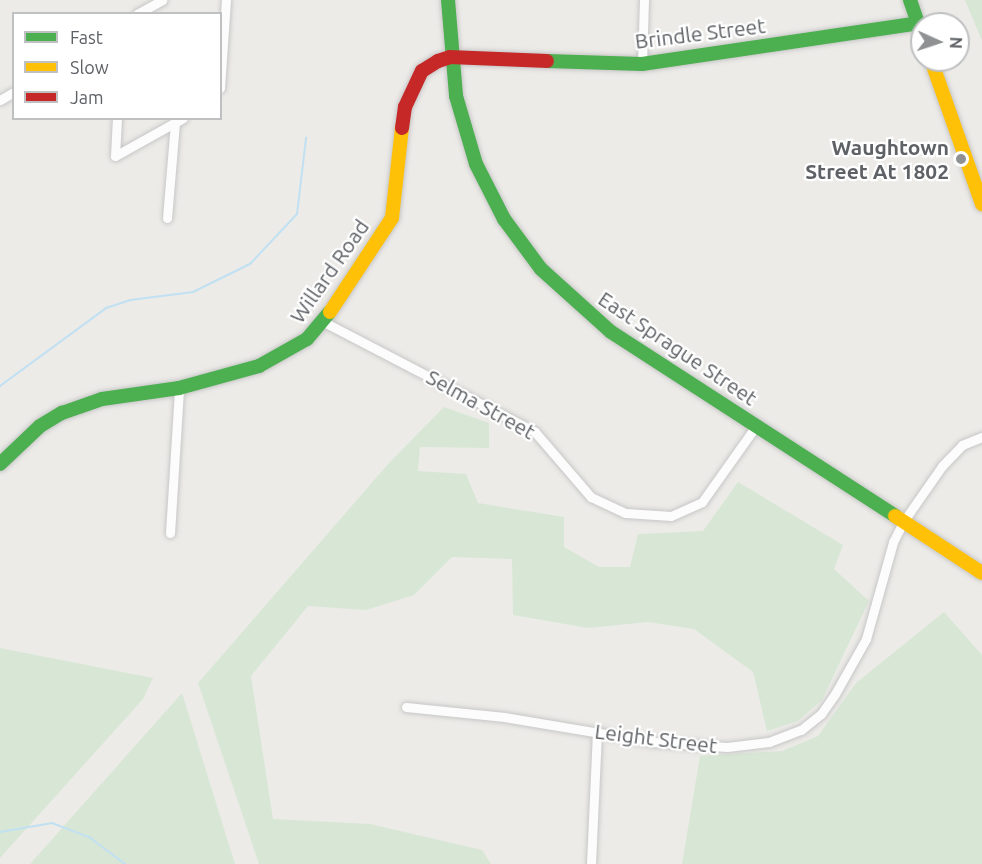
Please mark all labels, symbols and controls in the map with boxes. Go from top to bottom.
legend [12,12,222,120]
street label: Brindle Street [633,12,767,54]
north arrow [910,12,970,72]
text: Fast [70,27,103,47]
text: N [947,36,965,49]
text: Slow [70,57,109,77]
text: Jam [70,87,104,107]
place label: Waughtown Street At 1802 [805,134,949,184]
marker: Waughtown Street At 1802 [954,152,968,166]
street label: Willard Road [284,215,374,327]
street label: East Sprague Street [594,286,762,410]
street label: Selma Street [422,364,540,444]
street label: Leight Street [593,718,719,758]

